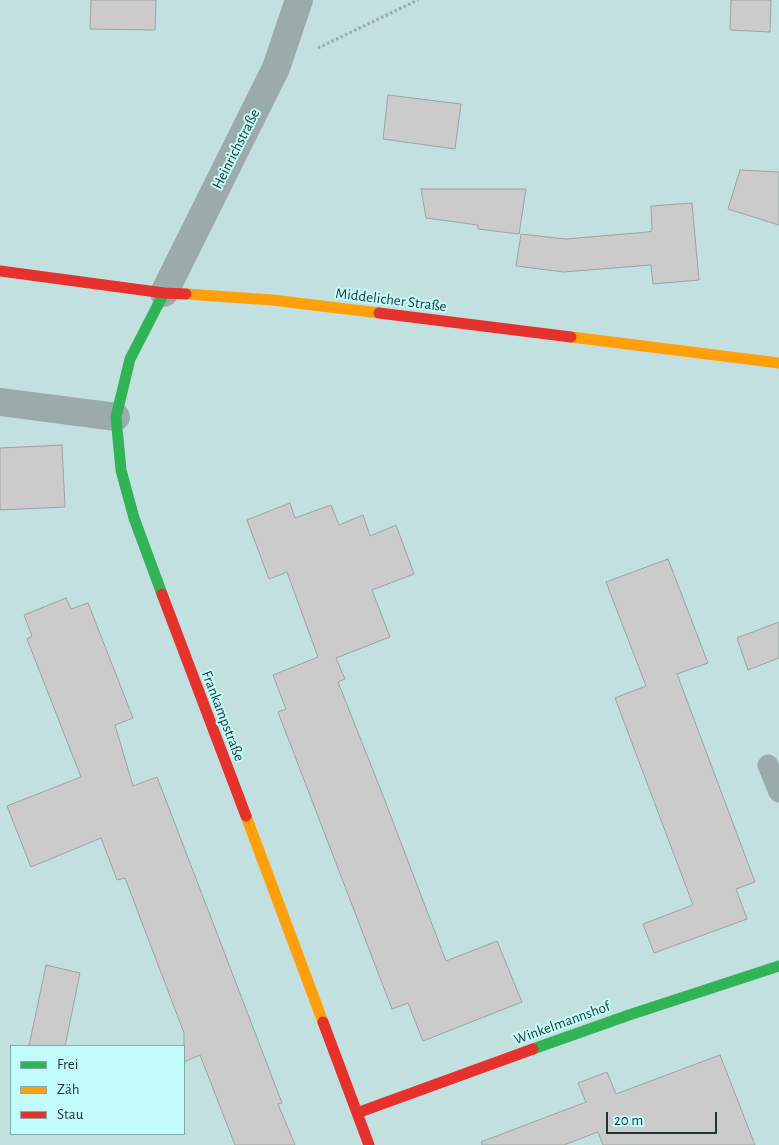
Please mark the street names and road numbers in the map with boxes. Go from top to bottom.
street label: Heinrichstraße [208,106,264,192]
street label: Middelicher Straße [334,284,448,316]
street label: Frankampstraße [198,668,248,764]
street label: Winkelmannshof [511,997,613,1049]

